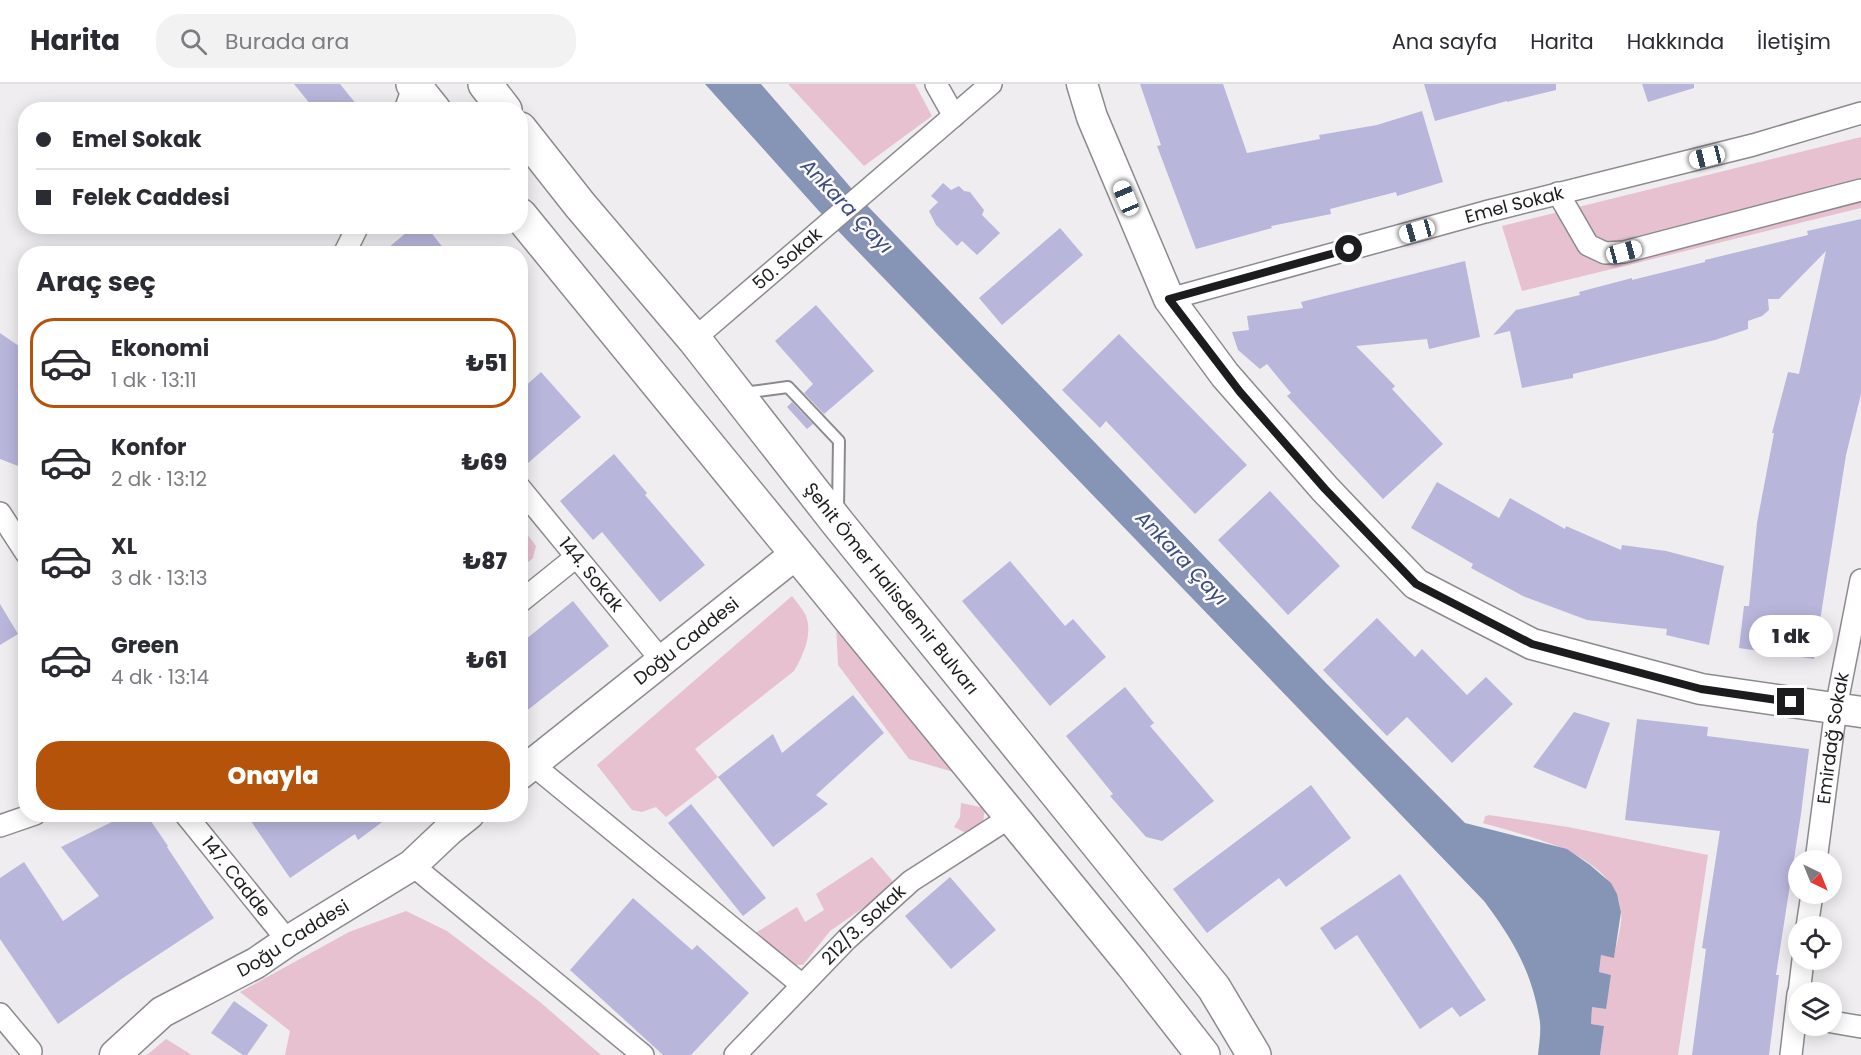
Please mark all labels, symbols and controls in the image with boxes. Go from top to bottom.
search box [156,14,576,68]
text: Harita [30,21,120,60]
icon: search [177,25,210,58]
text: Burada ara [225,26,349,57]
text: Ana sayfa [1392,27,1497,56]
text: Harita [1530,27,1594,56]
text: Hakkında [1627,27,1724,56]
text: İletişim [1757,27,1831,56]
text: Emel Sokak [72,124,202,155]
car [1687,144,1727,170]
water label: Ankara Çayı [794,152,900,260]
car [1111,178,1141,218]
street label: Emel Sokak [1462,180,1567,229]
text: Felek Caddesi [72,182,230,213]
car [1397,217,1437,245]
street label: 50. Sokak [747,221,828,295]
route start [1335,235,1362,262]
car [1604,239,1644,265]
text: Araç seç [36,263,156,300]
text: Ekonomi [111,333,209,364]
icon: car [39,336,93,390]
text: ₺51 [466,348,507,379]
text: 1 dk · 13:11 [111,366,197,394]
text: Konfor [111,432,187,463]
icon: car [39,435,93,489]
text: ₺69 [462,447,507,478]
text: 2 dk · 13:12 [111,465,207,493]
street label: Şehit Ömer Halisdemir Bulvarı [799,477,985,700]
water label: Ankara Çayı [1129,504,1235,612]
text: XL [111,531,137,562]
street label: 144. Sokak [553,532,630,617]
icon: car [39,534,93,588]
text: ₺87 [463,546,507,577]
text: 3 dk · 13:13 [111,564,207,592]
street label: Doğu Caddesi [628,591,744,691]
callout: 1 dk [1749,615,1833,657]
text: 1 dk [1772,622,1810,650]
text: Green [111,630,179,661]
icon: car [39,633,93,687]
text: ₺61 [466,645,507,676]
text: 4 dk · 13:14 [111,663,209,691]
street label: Emirdağ Sokak [1811,669,1855,806]
route end [1777,688,1804,715]
button: Onayla [36,741,510,810]
street label: 147. Cadde [196,831,277,922]
north arrow [1788,850,1842,904]
map controls [1788,850,1842,1036]
street label: 212/3. Sokak [816,878,911,970]
street label: Doğu Caddesi [232,894,354,983]
button: locate [1788,916,1842,970]
button: layers [1788,982,1842,1036]

